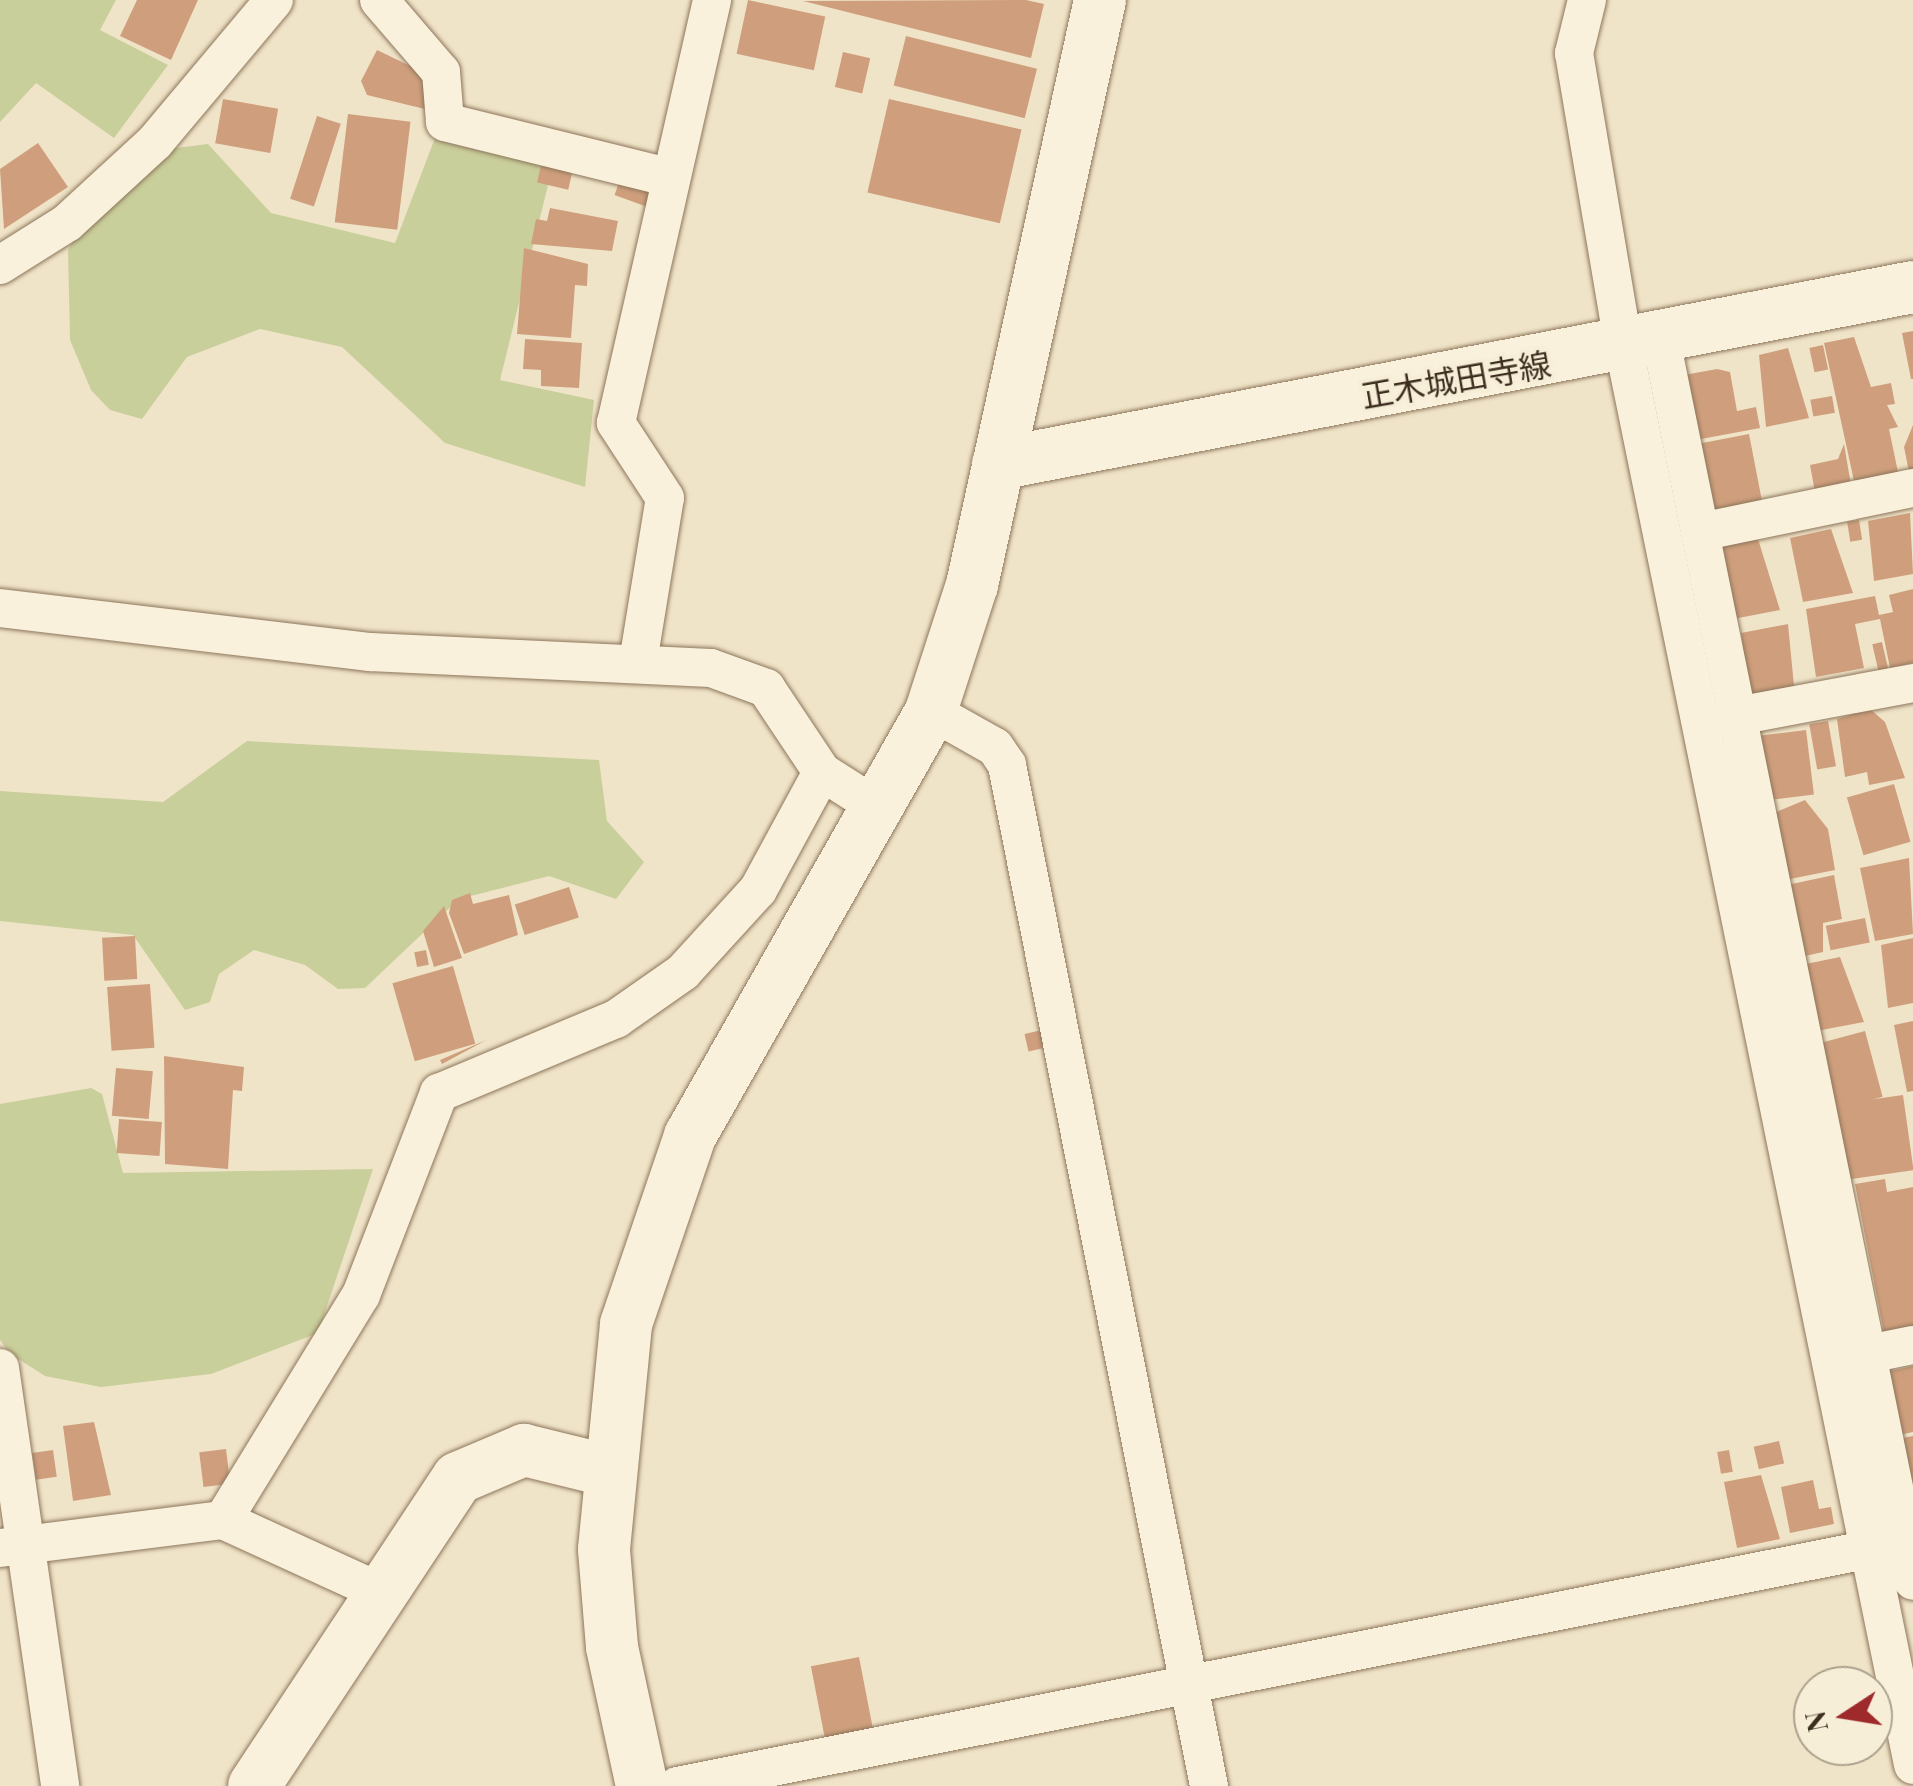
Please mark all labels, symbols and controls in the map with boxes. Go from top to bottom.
street label: 正木城田寺線 [1358,343,1554,415]
north arrow [1793,1666,1893,1766]
text: N [1795,1708,1835,1736]

